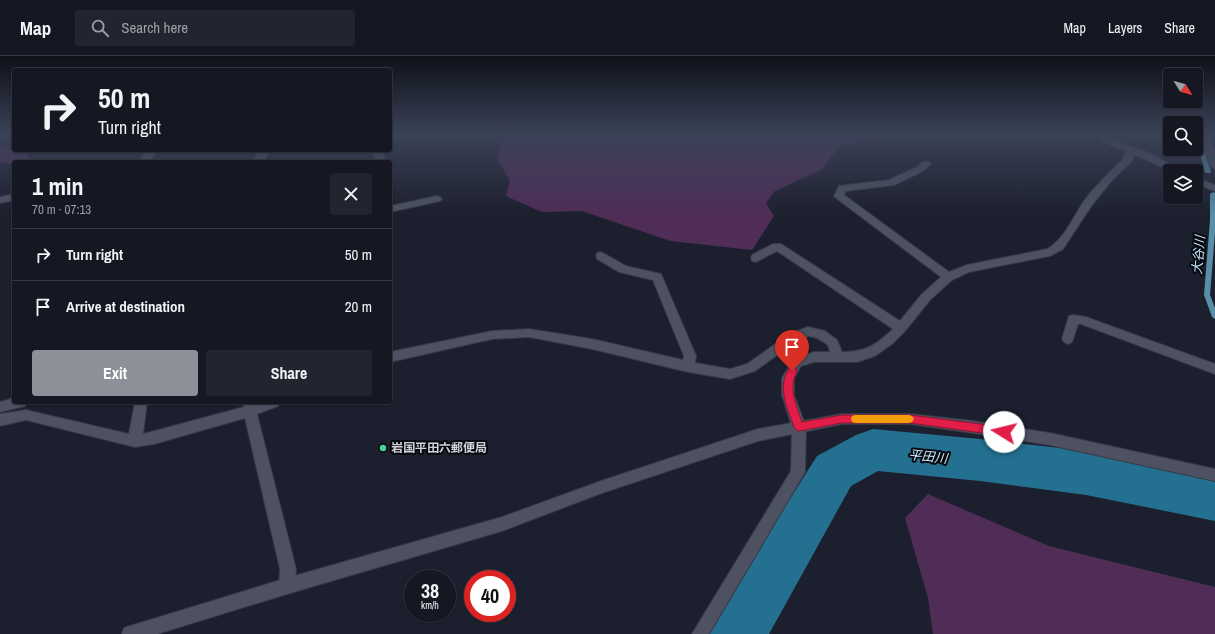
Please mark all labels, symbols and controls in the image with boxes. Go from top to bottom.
search box [75,10,355,46]
text: Map [20,15,51,41]
icon: search [89,17,111,39]
text: Search here [121,17,188,38]
text: Map [1064,19,1086,37]
text: Layers [1108,19,1142,37]
text: Share [1164,19,1195,37]
north arrow [1163,68,1203,108]
map controls [1163,68,1203,204]
text: 50 m [98,79,150,117]
icon: right [32,84,84,136]
text: Turn right [98,115,161,140]
button: search [1163,116,1203,156]
button: layers [1163,164,1203,204]
text: 1 min [32,170,83,202]
button: close [330,173,372,215]
text: 70 m · 07:13 [32,201,91,218]
water label: 大谷川 [1188,233,1209,275]
icon: right [32,244,54,266]
text: Turn right [66,244,123,265]
text: 50 m [345,244,372,265]
icon: arrive [32,296,54,318]
text: Arrive at destination [66,296,185,317]
text: 20 m [345,296,372,317]
pin [775,330,809,371]
icon: arrive [781,336,803,358]
button: Exit [32,350,198,396]
button: Share [206,350,372,396]
position arrow [983,411,1025,453]
place label: 岩国平田六郵便局 [391,440,487,456]
marker: 岩国平田六郵便局 [378,443,388,453]
water label: 平田川 [908,446,950,467]
speed limit sign: 40 [464,570,516,622]
text: 38 [421,577,439,604]
text: km/h [421,599,439,612]

